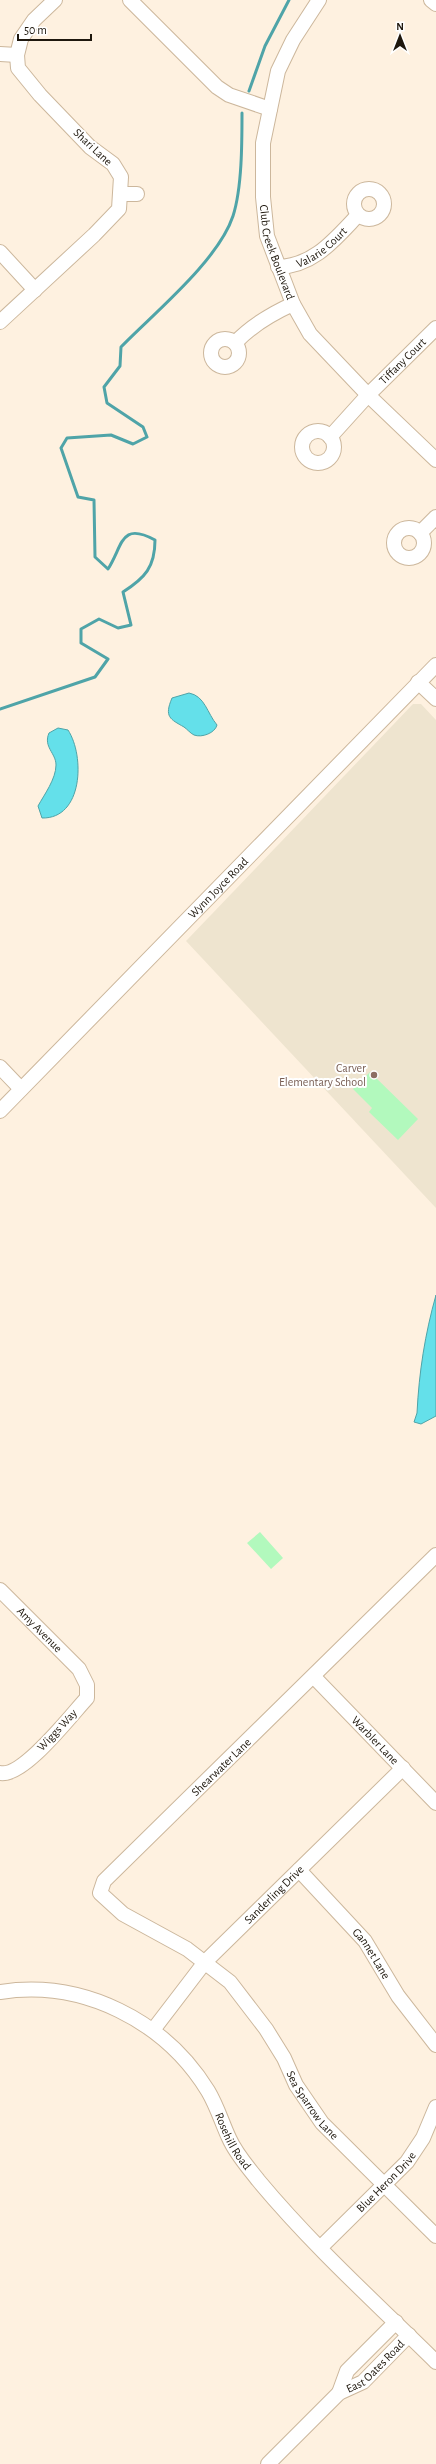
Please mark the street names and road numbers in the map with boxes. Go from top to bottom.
street label: Shari Lane [71,126,115,168]
street label: Club Creek Boulevard [258,204,297,301]
street label: Valarie Court [295,225,349,270]
street label: Tiffany Court [377,336,428,386]
street label: Wynn Joyce Road [186,855,250,921]
street label: Amy Avenue [15,1605,64,1654]
street label: Wiggs Way [35,1707,80,1754]
street label: Warbler Lane [349,1714,401,1767]
street label: Shearwater Lane [189,1736,253,1798]
street label: Sanderling Drive [242,1863,306,1926]
street label: Gannet Lane [350,1926,392,1981]
street label: Sea Sparrow Lane [284,2069,341,2142]
street label: Rosehill Road [213,2111,253,2172]
street label: Blue Heron Drive [354,2150,418,2215]
street label: East Oates Road [344,2338,407,2395]

